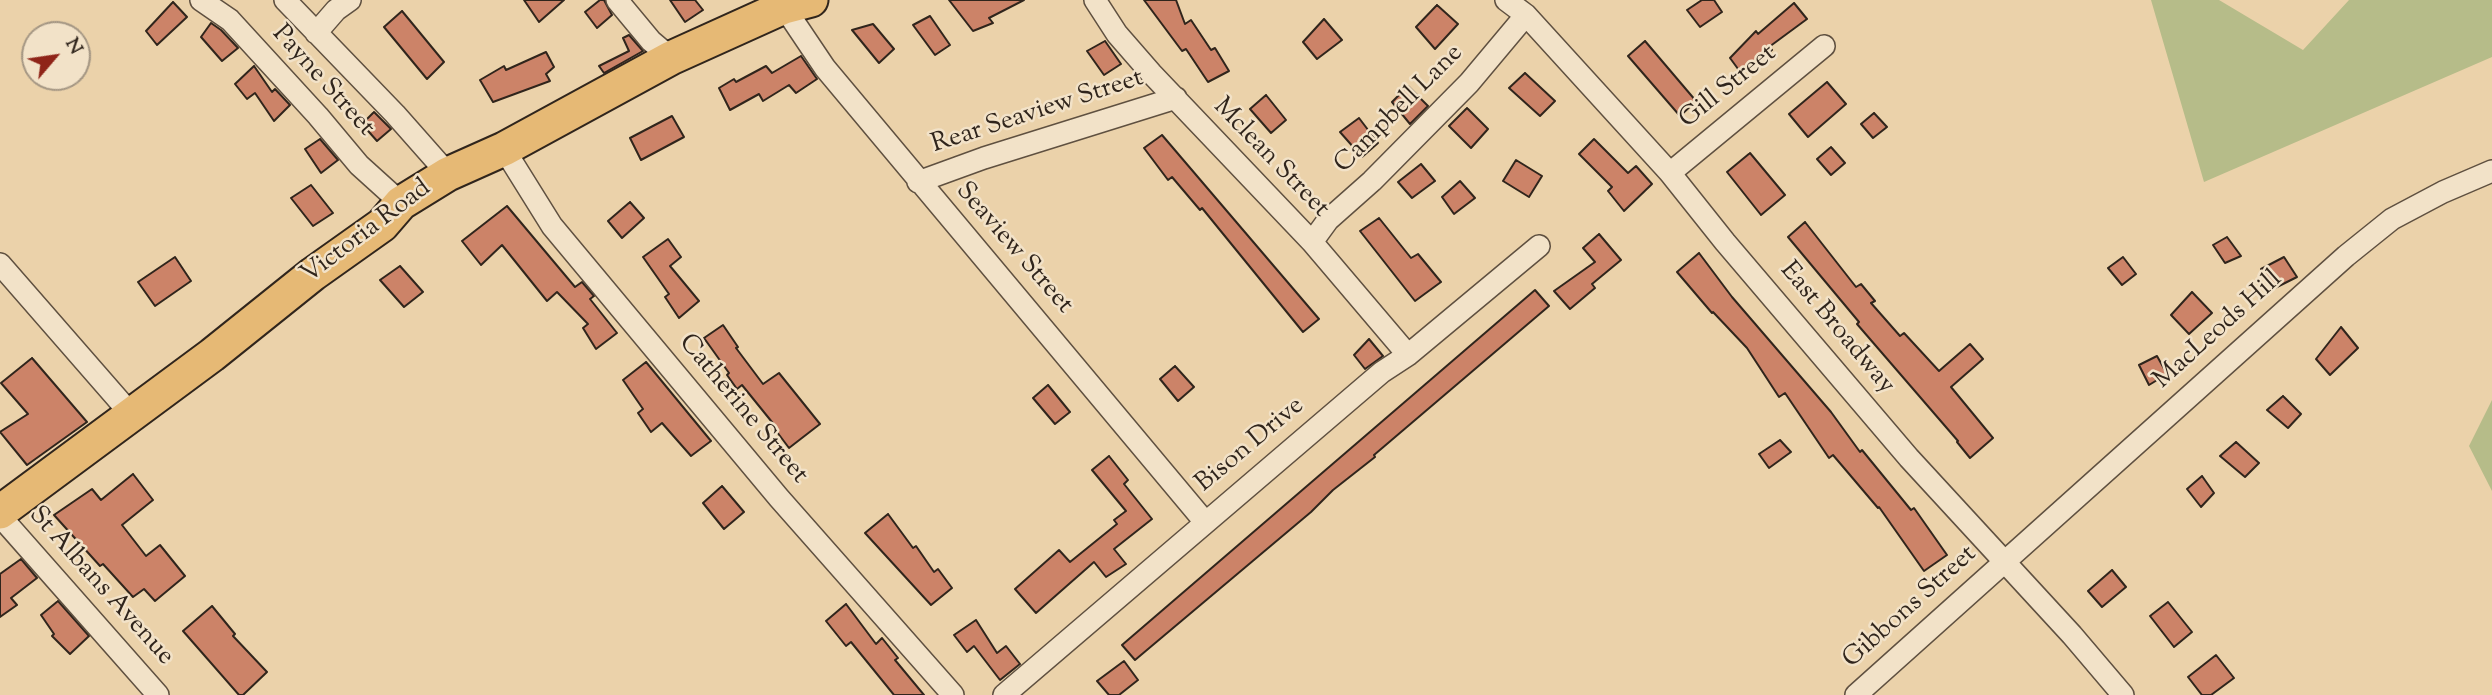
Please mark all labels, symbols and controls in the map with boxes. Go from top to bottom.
street label: Payne Street [264,20,380,144]
north arrow [21,21,91,91]
text: N [58,33,89,60]
street label: Campbell Lane [1329,39,1471,181]
street label: Gill Street [1674,39,1784,137]
street label: Rear Seaview Street [928,64,1148,162]
street label: Mclean Street [1205,93,1335,225]
street label: Victoria Road [296,174,438,292]
street label: Seaview Street [947,177,1079,321]
street label: East Broadway [1772,257,1900,401]
street label: MacLeods Hill [2148,265,2290,397]
street label: Catherine Street [670,329,814,491]
street label: Bison Drive [1191,392,1311,500]
street label: St Albans Avenue [21,501,179,673]
street label: Gibbons Street [1838,540,1984,676]

